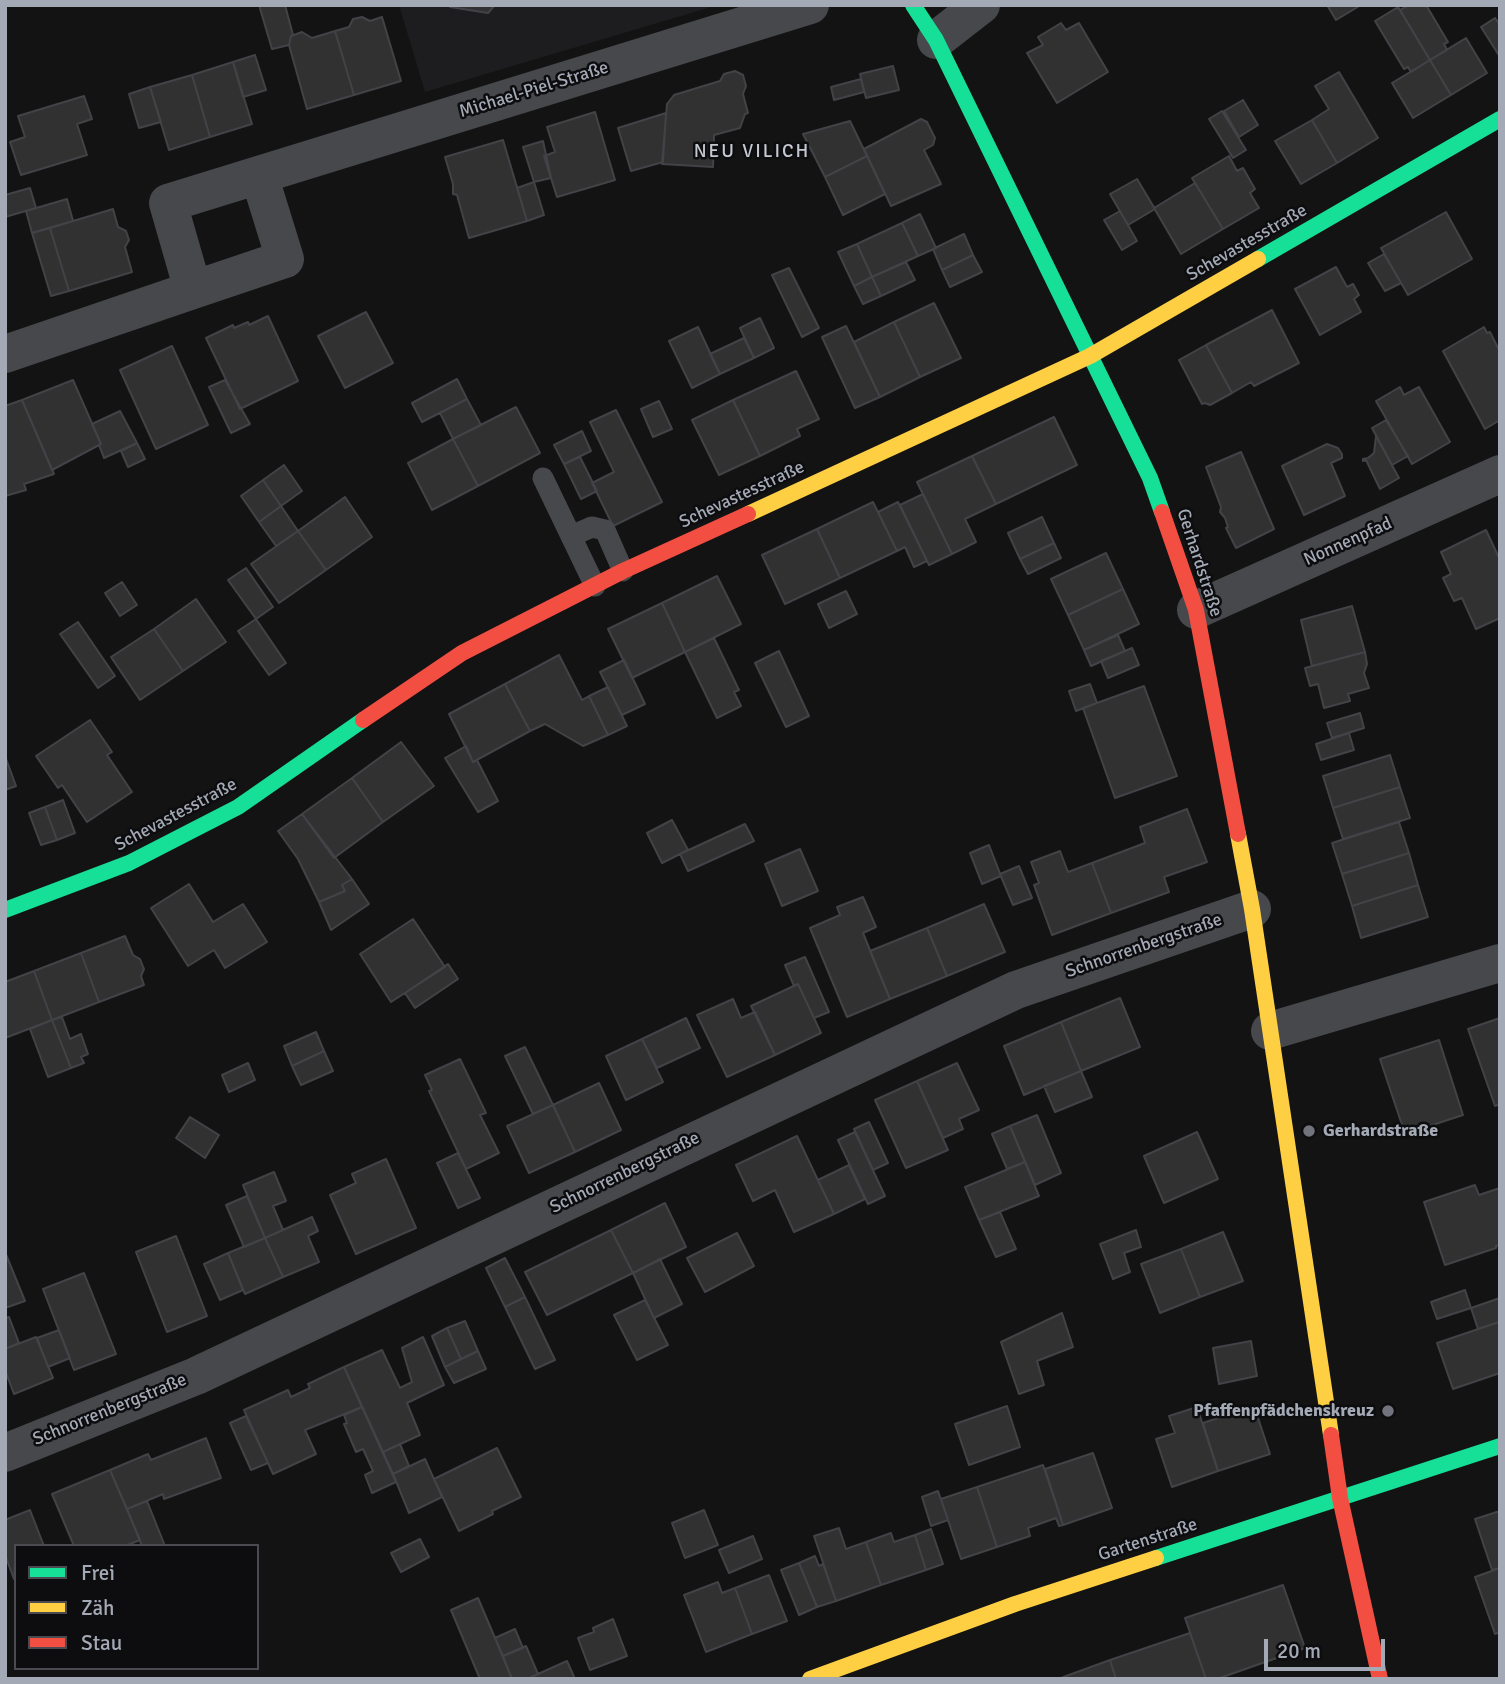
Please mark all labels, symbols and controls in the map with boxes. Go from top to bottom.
street label: Michael-Piel-Straße [457,57,611,123]
district label: NEU VILICH [695,141,809,163]
street label: Schevastesstraße [1183,200,1311,286]
street label: Schevastesstraße [676,457,808,533]
street label: Gerhardstraße [1171,506,1227,620]
street label: Nonnenpfad [1301,513,1395,571]
street label: Schevastesstraße [111,774,241,856]
street label: Schnorrenbergstraße [1063,909,1225,983]
place label: Gerhardstraße [1323,1120,1438,1142]
marker: Gerhardstraße [1301,1123,1317,1139]
street label: Schnorrenbergstraße [547,1127,703,1219]
street label: Schnorrenbergstraße [30,1369,190,1451]
place label: Pfaffenpfädchenskreuz [1193,1400,1374,1422]
marker: Pfaffenpfädchenskreuz [1380,1403,1396,1419]
street label: Gartenstraße [1096,1514,1200,1566]
legend [14,1544,259,1670]
text: Frei [81,1560,115,1586]
text: Zäh [81,1595,115,1621]
scale bar [1267,1624,1388,1668]
text: Stau [81,1630,122,1656]
text: 20 m [1277,1638,1321,1664]

